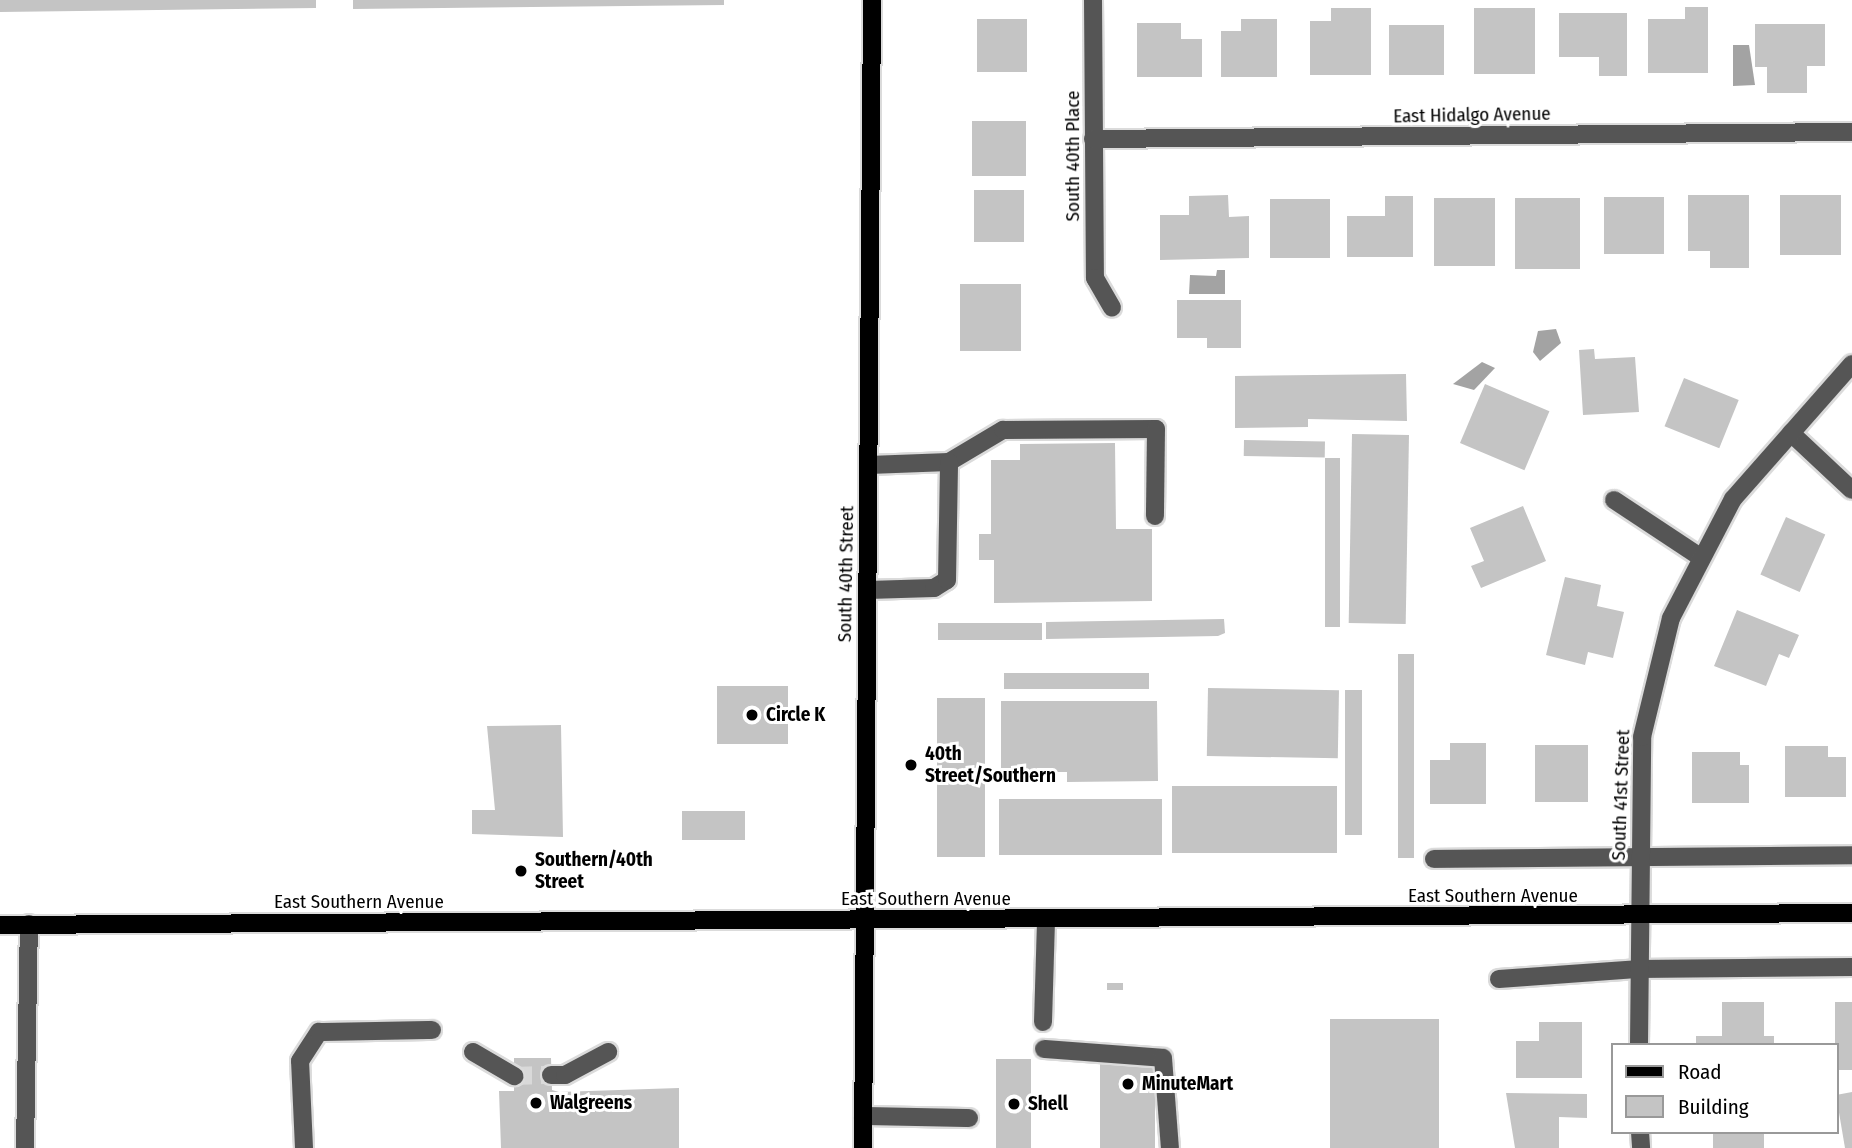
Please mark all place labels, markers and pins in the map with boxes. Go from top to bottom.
place label: Circle K [766,704,825,726]
marker: Circle K [744,707,760,723]
place label: 40th Street/Southern [925,743,1056,787]
marker: 40th Street/Southern [903,757,919,773]
place label: Southern/40th Street [535,849,653,893]
marker: Southern/40th Street [513,863,529,879]
place label: MinuteMart [1142,1073,1233,1095]
marker: MinuteMart [1120,1076,1136,1092]
place label: Walgreens [550,1092,632,1114]
place label: Shell [1028,1093,1068,1115]
marker: Walgreens [528,1095,544,1111]
marker: Shell [1006,1096,1022,1112]

